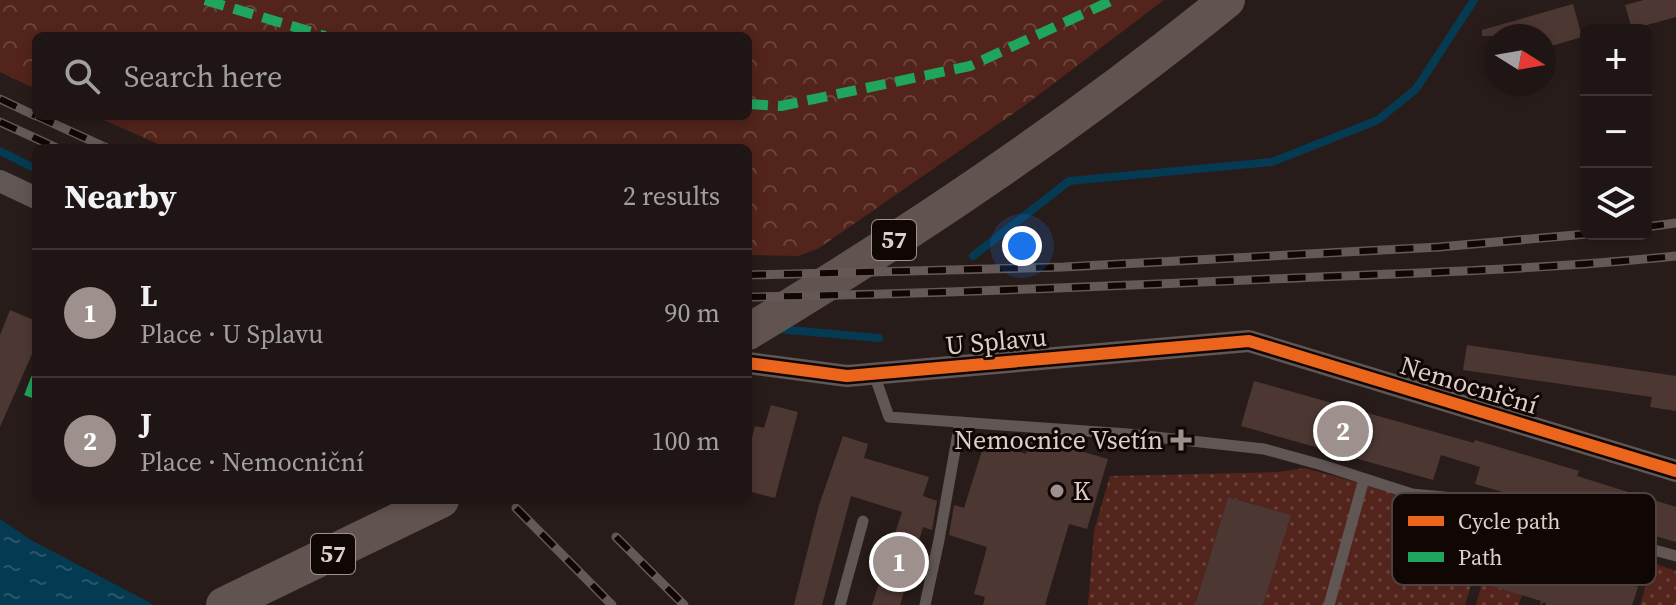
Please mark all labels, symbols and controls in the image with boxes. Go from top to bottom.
north arrow [1484,24,1556,96]
map controls [1580,24,1652,240]
button: + [1580,24,1652,96]
search box [32,32,752,120]
icon: search [60,54,104,98]
text: Search here [124,56,282,97]
button: − [1580,96,1652,168]
button: layers [1580,168,1652,240]
text: Nearby [64,173,177,219]
text: 2 results [623,178,720,214]
road number: 57 [872,220,916,260]
your location [1002,226,1042,266]
text: L [140,275,157,316]
text: 1 [83,295,97,331]
text: 90 m [665,295,720,331]
text: Place · U Splavu [140,316,323,352]
street label: U Splavu [944,319,1048,363]
street label: Nemocniční [1396,347,1542,423]
pin: 2 [1317,401,1369,461]
text: J [140,403,152,444]
place label: Nemocnice Vsetín [954,422,1163,458]
text: 2 [83,423,97,459]
text: 100 m [652,423,720,459]
marker: Nemocnice Vsetín [1170,429,1192,451]
text: Place · Nemocniční [140,444,364,480]
place label: K [1073,473,1091,509]
marker: K [1048,482,1066,500]
legend [1392,493,1656,585]
text: Cycle path [1458,506,1561,536]
pin: 1 [873,532,925,592]
road number: 57 [311,534,355,574]
text: Path [1458,542,1503,572]

